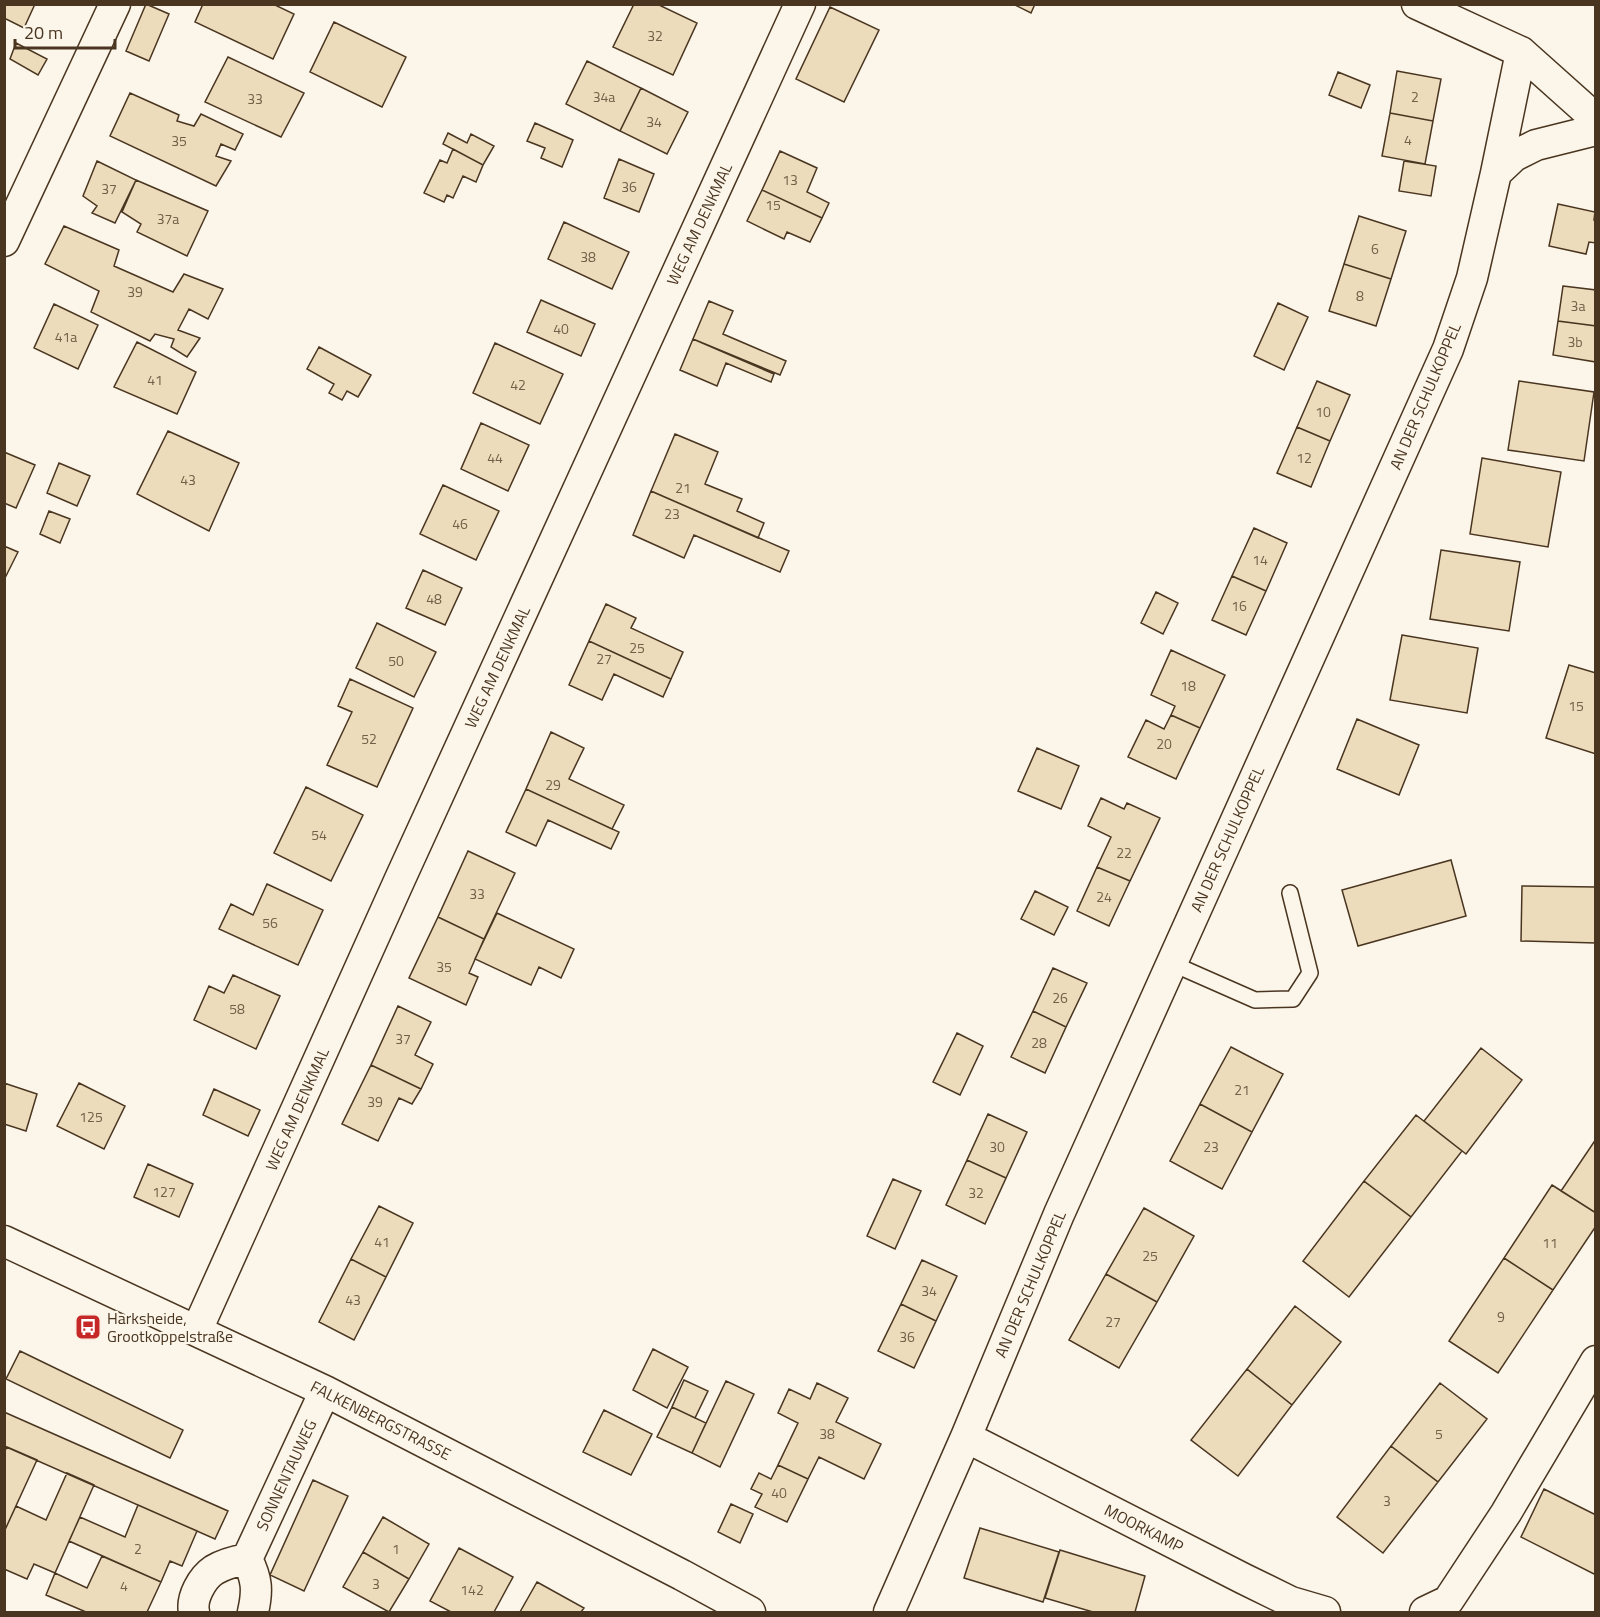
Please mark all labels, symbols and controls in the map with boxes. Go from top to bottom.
scale bar [15,12,116,50]
text: 20 m [24,19,63,46]
house number: 32 [647,25,663,46]
house number: 34a [593,86,615,107]
house number: 2 [1411,86,1419,107]
house number: 33 [247,88,263,109]
house number: 34 [646,111,662,132]
house number: 4 [1404,129,1412,150]
house number: 35 [171,130,187,151]
street label: WEG AM DENKMAL [660,159,738,289]
house number: 13 [782,169,798,190]
house number: 36 [621,176,637,197]
house number: 37 [101,178,117,199]
house number: 15 [765,194,781,215]
house number: 37a [157,208,179,229]
house number: 6 [1371,238,1379,259]
house number: 38 [580,246,596,267]
house number: 39 [127,281,143,302]
house number: 8 [1356,285,1364,306]
house number: 3a [1571,295,1585,316]
house number: 40 [553,318,569,339]
street label: AN DER SCHULKOPPEL [1383,319,1467,473]
house number: 41a [55,326,77,347]
house number: 3b [1567,331,1583,352]
house number: 41 [147,369,163,390]
house number: 42 [510,374,526,395]
house number: 10 [1315,401,1331,422]
house number: 44 [487,447,503,468]
house number: 12 [1296,447,1312,468]
house number: 43 [180,469,196,490]
house number: 21 [675,477,691,498]
house number: 23 [664,503,680,524]
house number: 46 [452,513,468,534]
house number: 14 [1252,549,1268,570]
house number: 48 [426,588,442,609]
house number: 16 [1231,595,1247,616]
street label: WEG AM DENKMAL [458,602,536,732]
house number: 25 [629,637,645,658]
house number: 27 [596,648,612,669]
house number: 50 [388,650,404,671]
house number: 18 [1180,675,1196,696]
house number: 15 [1568,695,1584,716]
house number: 52 [361,728,377,749]
house number: 20 [1156,733,1172,754]
street label: AN DER SCHULKOPPEL [1184,762,1270,916]
house number: 29 [545,774,561,795]
house number: 54 [311,824,327,845]
house number: 22 [1116,842,1132,863]
house number: 33 [469,883,485,904]
house number: 24 [1096,886,1112,907]
house number: 56 [262,912,278,933]
house number: 35 [436,956,452,977]
house number: 26 [1052,987,1068,1008]
house number: 58 [229,998,245,1019]
house number: 37 [395,1028,411,1049]
house number: 28 [1031,1032,1047,1053]
street label: WEG AM DENKMAL [259,1043,335,1174]
house number: 21 [1234,1079,1250,1100]
house number: 39 [367,1091,383,1112]
house number: 125 [79,1106,103,1127]
house number: 30 [989,1136,1005,1157]
house number: 23 [1203,1136,1219,1157]
house number: 127 [152,1181,176,1202]
house number: 32 [968,1182,984,1203]
street label: AN DER SCHULKOPPEL [988,1207,1072,1361]
house number: 41 [374,1231,390,1252]
house number: 11 [1542,1232,1558,1253]
house number: 25 [1142,1245,1158,1266]
house number: 34 [921,1280,937,1301]
house number: 43 [345,1289,361,1310]
place label: Harksheide, Grootkoppelstraße [107,1306,233,1348]
house number: 9 [1497,1306,1505,1327]
house number: 27 [1105,1311,1121,1332]
bus stop icon: Harksheide, Grootkoppelstraße [73,1312,103,1342]
house number: 36 [899,1326,915,1347]
street label: FALKENBERGSTRASSE [307,1374,455,1466]
street label: SONNENTAUWEG [250,1415,322,1535]
house number: 38 [819,1423,835,1444]
house number: 5 [1435,1423,1443,1444]
house number: 40 [771,1482,787,1503]
house number: 3 [1383,1490,1391,1511]
street label: MOORKAMP [1100,1498,1188,1558]
house number: 2 [134,1538,142,1559]
house number: 1 [392,1538,400,1559]
house number: 3 [372,1573,380,1594]
house number: 4 [120,1575,128,1596]
house number: 142 [460,1579,484,1600]

